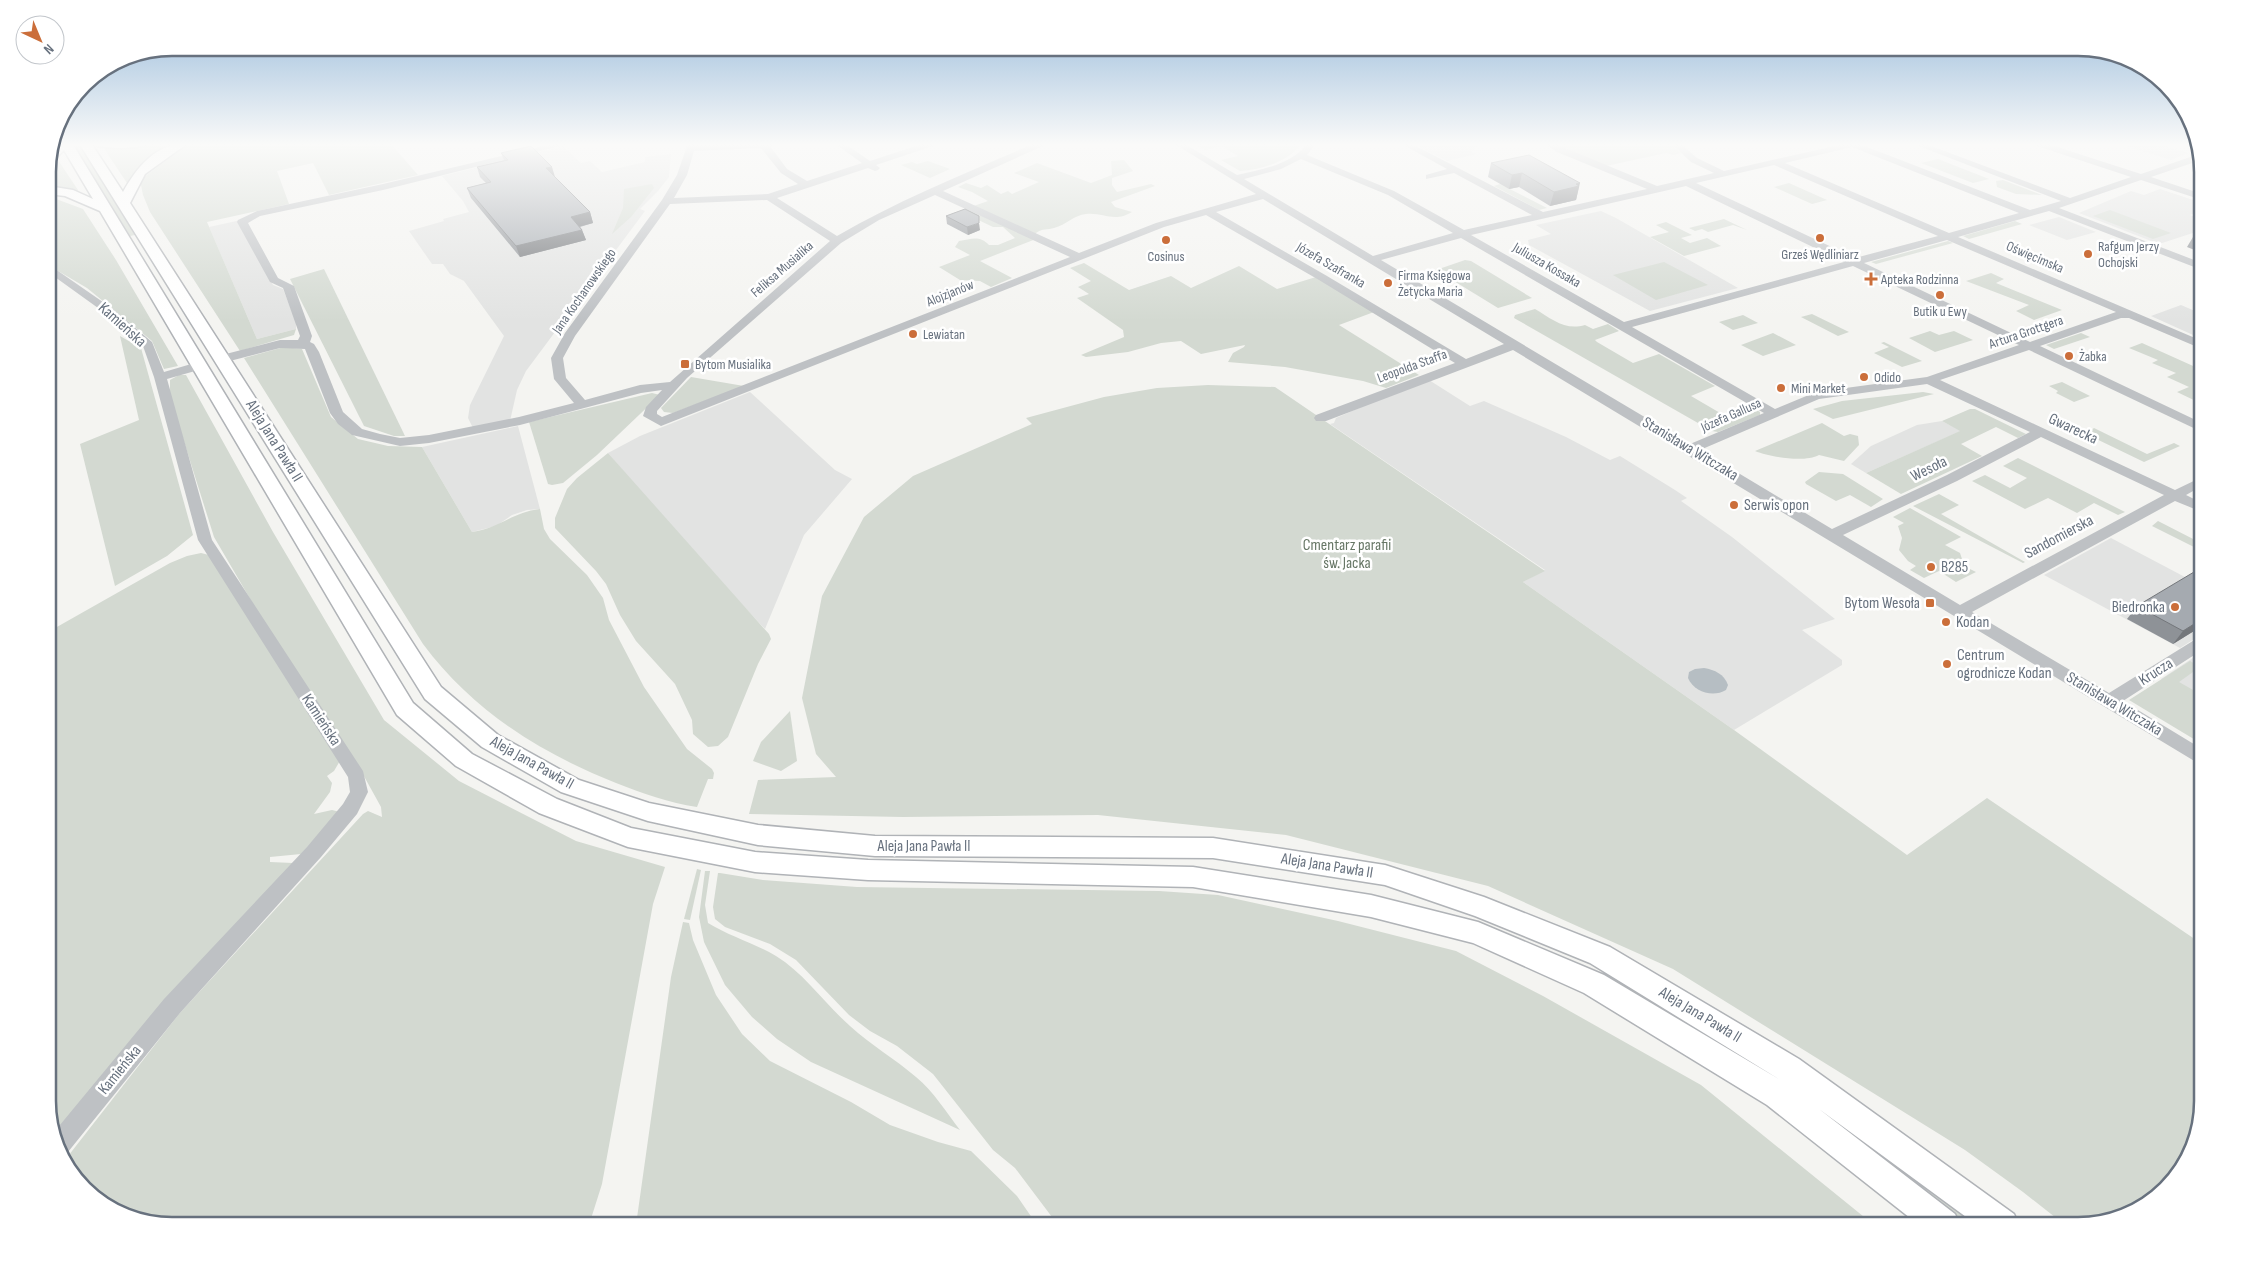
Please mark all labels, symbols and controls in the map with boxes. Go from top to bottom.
north arrow [15,15,65,65]
text: N [40,40,57,58]
marker: Grześ Wędliniarz [1814,232,1826,244]
marker: Cosinus [1160,234,1172,246]
street label: Feliksa Musialika [747,237,817,301]
street label: Oświęcimska [2004,237,2066,277]
street label: Józefa Szafranka [1293,238,1369,292]
street label: Juliusza Kossaka [1509,238,1584,291]
place label: Rafgum Jerzy Ochojski [2098,238,2160,271]
street label: Jana Kochanowskiego [548,245,620,338]
place label: Grześ Wędliniarz [1781,246,1859,263]
place label: Cosinus [1148,248,1184,265]
marker: Rafgum Jerzy Ochojski [2082,248,2094,260]
place label: Firma Księgowa Żetycka Maria [1398,267,1471,300]
place label: Apteka Rodzinna [1880,271,1959,288]
marker: Apteka Rodzinna [1865,273,1877,285]
street label: Alojzjanów [923,276,976,311]
marker: Firma Księgowa Żetycka Maria [1382,277,1394,289]
marker: Butik u Ewy [1934,289,1946,301]
street label: Kamieńska [94,299,150,351]
place label: Butik u Ewy [1913,303,1967,320]
street label: Artura Grottgera [1986,311,2065,353]
place label: Lewiatan [923,326,965,343]
marker: Lewiatan [907,328,919,340]
street label: Leopolda Staffa [1375,346,1449,386]
place label: Żabka [2079,348,2107,365]
marker: Żabka [2063,350,2075,362]
place label: Bytom Musialika [695,356,771,373]
marker: Bytom Musialika [679,358,691,370]
place label: Odido [1874,369,1901,386]
marker: Odido [1858,371,1870,383]
place label: Mini Market [1791,380,1845,397]
marker: Mini Market [1775,382,1787,394]
street label: Józefa Gallusa [1697,394,1764,436]
street label: Aleja Jana Pawła II [241,396,307,485]
street label: Gwarecka [2045,409,2101,449]
street label: Stanisława Witczaka [1639,413,1741,485]
street label: Wesoła [1908,452,1950,486]
place label: Serwis opon [1744,496,1809,515]
marker: Serwis opon [1728,499,1740,511]
street label: Sandomierska [2021,511,2097,563]
park label: Cmentarz parafii św. Jacka [1303,536,1391,573]
place label: B285 [1941,558,1968,577]
marker: B285 [1925,561,1937,573]
place label: Bytom Wesoła [1844,594,1920,613]
marker: Bytom Wesoła [1924,597,1936,609]
place label: Biedronka [2112,598,2165,617]
marker: Biedronka [2169,601,2181,613]
place label: Kodan [1956,613,1989,632]
marker: Kodan [1940,616,1952,628]
place label: Centrum ogrodnicze Kodan [1957,646,2052,683]
street label: Krucza [2135,654,2177,690]
marker: Centrum ogrodnicze Kodan [1941,658,1953,670]
street label: Stanisława Witczaka [2063,668,2165,740]
street label: Kamieńska [297,691,345,749]
street label: Aleja Jana Pawła II [486,732,577,794]
street label: Aleja Jana Pawła II [877,837,970,856]
street label: Aleja Jana Pawła II [1279,849,1374,883]
street label: Aleja Jana Pawła II [1654,982,1745,1047]
street label: Kamieńska [94,1042,146,1098]

